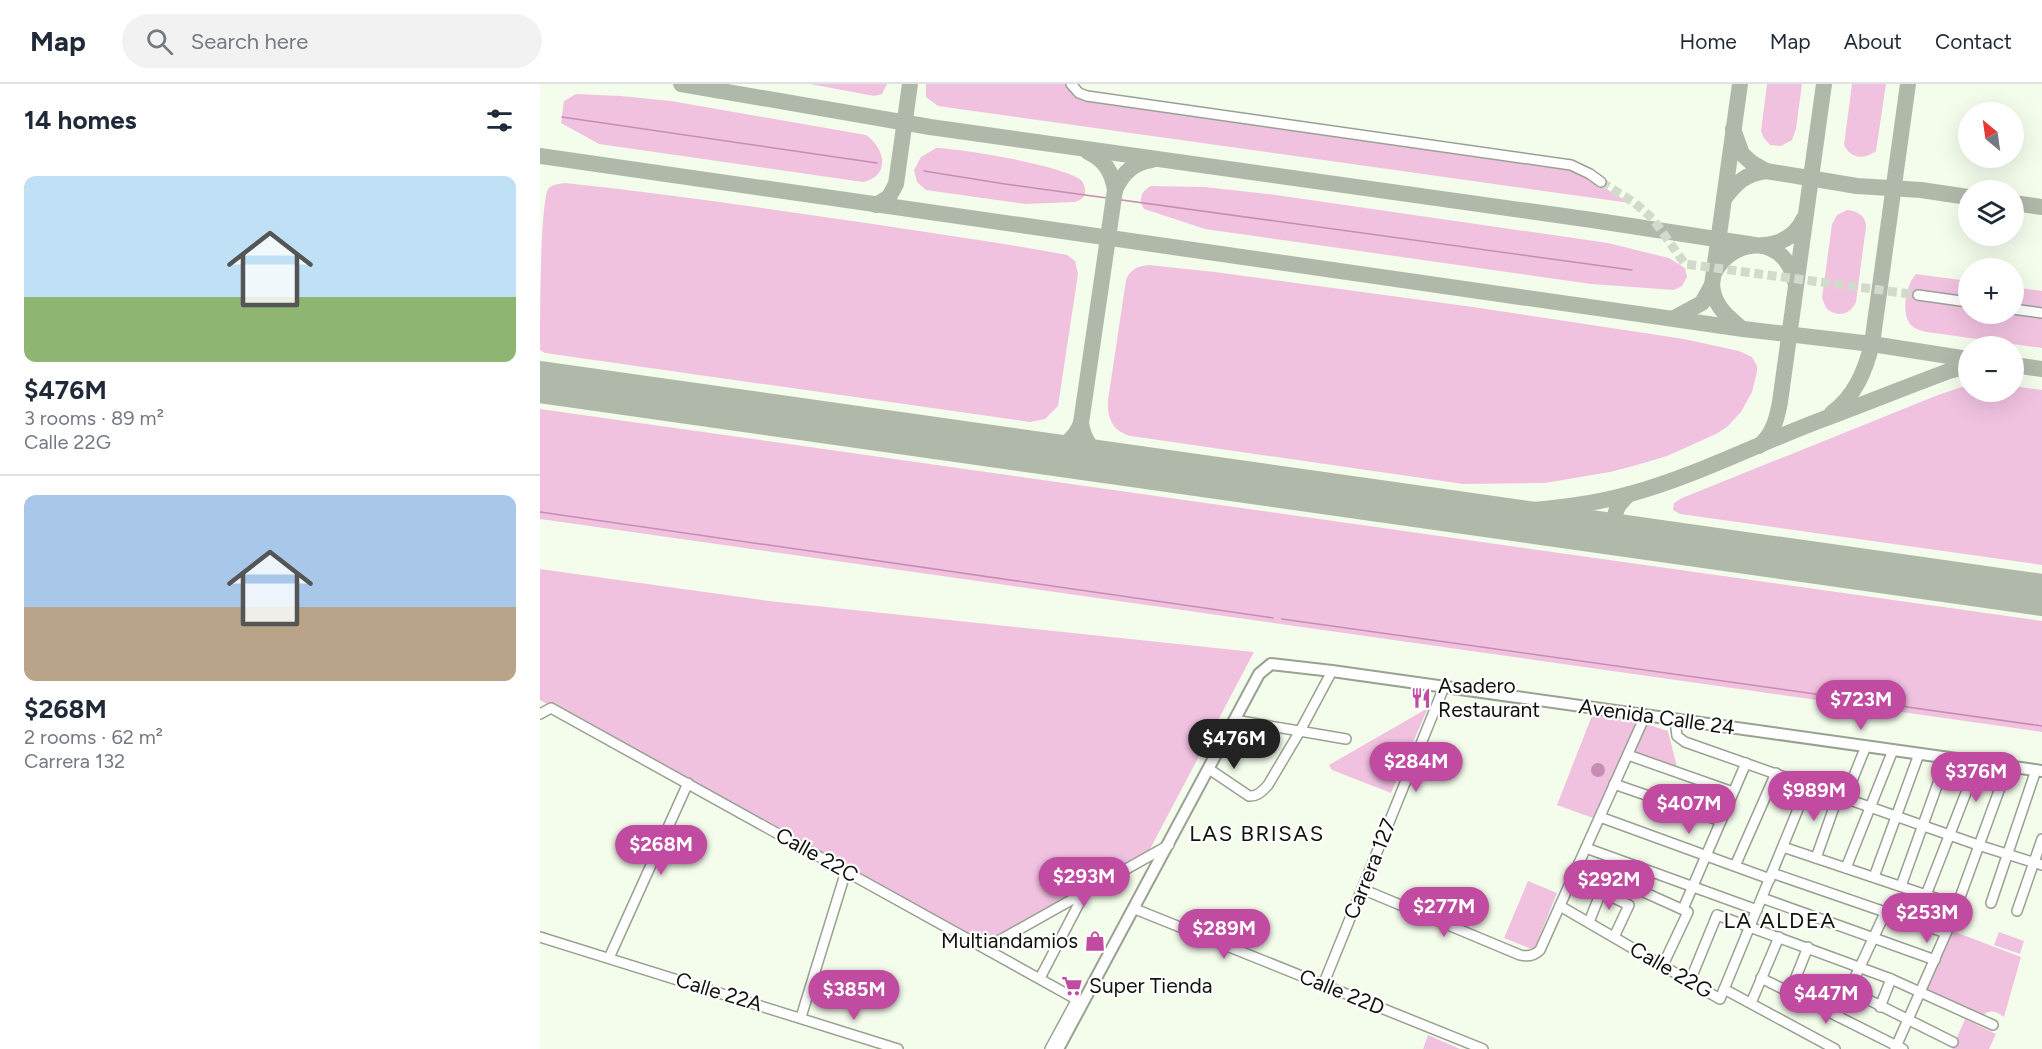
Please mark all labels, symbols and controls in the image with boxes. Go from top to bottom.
search box [122,14,542,68]
text: Map [30,24,86,58]
icon: search [143,25,176,58]
text: Search here [191,28,308,55]
text: Home [1680,29,1737,54]
text: Map [1770,29,1811,54]
text: About [1844,29,1902,54]
text: Contact [1935,29,2012,54]
north arrow [1958,102,2024,168]
map controls [1958,102,2024,402]
text: 14 homes [24,104,137,136]
icon: filters [483,104,516,137]
button: layers [1958,180,2024,246]
icon: home [216,215,324,323]
button: + [1958,258,2024,324]
button: − [1958,336,2024,402]
text: $476M [24,374,107,406]
text: 3 rooms · 89 m² [24,406,164,430]
text: Calle 22G [24,430,111,454]
icon: home [216,534,324,642]
place label: Asadero Restaurant [1438,673,1540,722]
pin: $723M [1819,680,1903,731]
restaurant icon: Asadero Restaurant [1409,686,1433,710]
text: $723M [1830,687,1892,711]
text: $268M [24,693,107,725]
street label: Avenida Calle 24 [1577,693,1737,740]
pin: $476M [1192,719,1276,770]
text: 2 rooms · 62 m² [24,725,163,749]
text: $476M [1202,726,1266,750]
pin: $284M [1374,742,1458,793]
text: Carrera 132 [24,749,125,773]
text: $284M [1384,749,1448,773]
pin: $376M [1934,752,2018,803]
text: $376M [1945,759,2007,783]
pin: $989M [1772,771,1856,822]
text: $989M [1782,778,1846,802]
pin: $407M [1647,784,1731,835]
text: $407M [1657,791,1721,815]
street label: Carrera 127 [1338,815,1401,923]
district label: LAS BRISAS [1189,820,1325,847]
street label: Calle 22C [772,822,863,887]
pin: $268M [619,825,703,876]
text: $268M [629,832,693,856]
pin: $293M [1042,857,1126,908]
pin: $292M [1567,860,1651,911]
text: $293M [1053,864,1115,888]
text: $292M [1578,867,1640,891]
pin: $277M [1402,887,1486,938]
pin: $253M [1885,893,1969,944]
text: $277M [1413,894,1475,918]
text: $253M [1896,900,1958,924]
district label: LA ALDEA [1723,907,1837,934]
pin: $289M [1182,909,1266,960]
text: $289M [1192,916,1256,940]
place label: Multiandamios [941,928,1078,953]
shop icon: Multiandamios [1083,929,1107,953]
street label: Calle 22G [1626,936,1717,1003]
street label: Calle 22D [1296,963,1388,1020]
street label: Calle 22A [673,966,766,1017]
pin: $385M [812,970,896,1021]
place label: Super Tienda [1089,973,1212,998]
supermarket icon: Super Tienda [1060,974,1084,998]
pin: $447M [1784,974,1868,1025]
text: $385M [822,977,886,1001]
text: $447M [1794,981,1858,1005]

